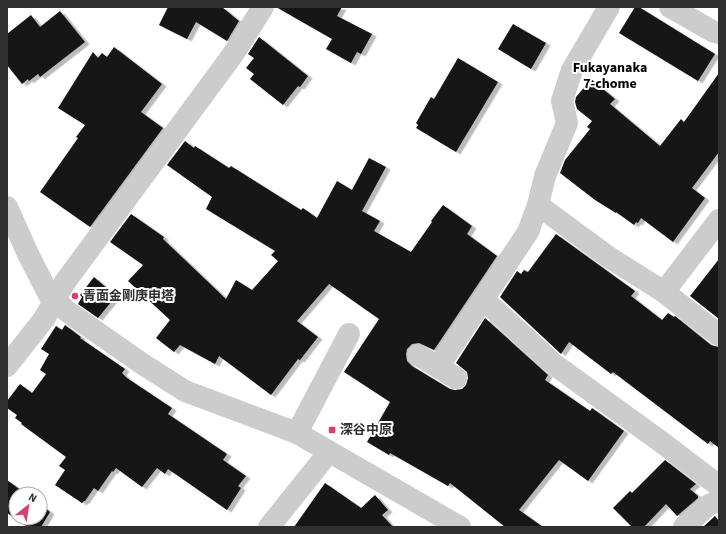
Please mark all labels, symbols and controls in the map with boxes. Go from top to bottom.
district label: Fukayanaka 7-chome [573,58,647,94]
place label: 青面金剛庚申塔 [83,287,174,305]
marker: 青面金剛庚申塔 [70,291,80,301]
place label: 深谷中原 [340,421,392,439]
marker: 深谷中原 [327,425,337,435]
north arrow [8,486,48,526]
text: N [26,489,40,506]

